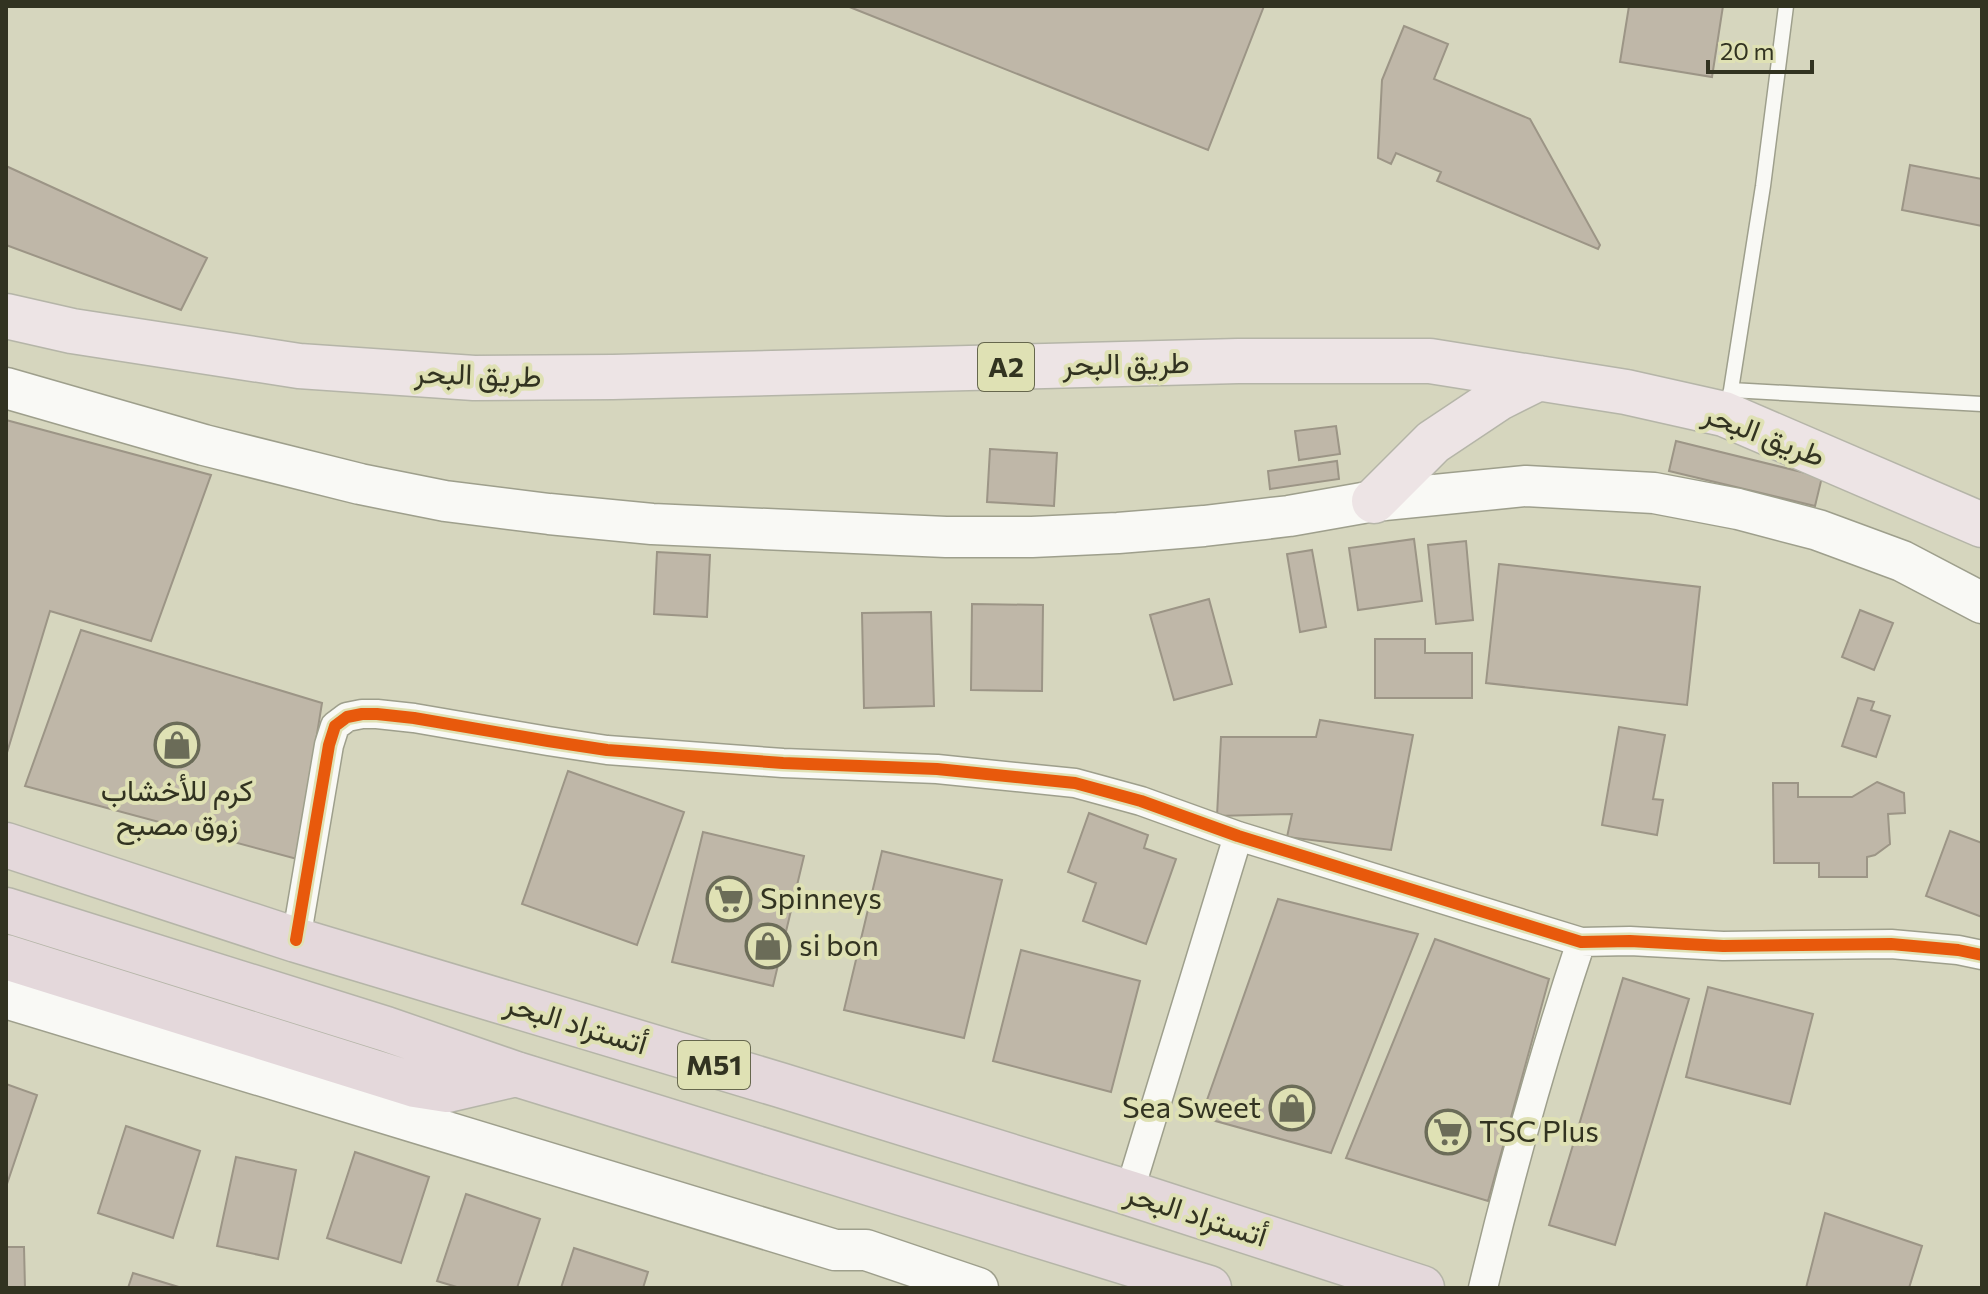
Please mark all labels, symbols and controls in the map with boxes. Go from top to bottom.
scale bar [1708,24,1812,74]
text: 20 m [1720,36,1774,65]
street label: طريق البحر [1061,342,1190,383]
road number: A2 [978,343,1034,391]
street label: طريق البحر [413,352,542,395]
street label: طريق البحر [1697,392,1831,475]
shop icon: كرم للأخشاب زوق مصبح [153,721,201,769]
place label: كرم للأخشاب زوق مصبح [101,770,253,845]
supermarket icon: Spinneys [705,875,753,923]
place label: Spinneys [760,878,882,915]
shop icon: si bon [744,922,792,970]
place label: si bon [799,925,879,962]
street label: أتستراد البحر [500,982,652,1063]
road number: M51 [678,1041,750,1089]
shop icon: Sea Sweet [1268,1084,1316,1132]
place label: Sea Sweet [1122,1087,1261,1124]
supermarket icon: TSC Plus [1424,1108,1472,1156]
place label: TSC Plus [1479,1111,1599,1148]
street label: أتستراد البحر [1120,1172,1272,1255]

